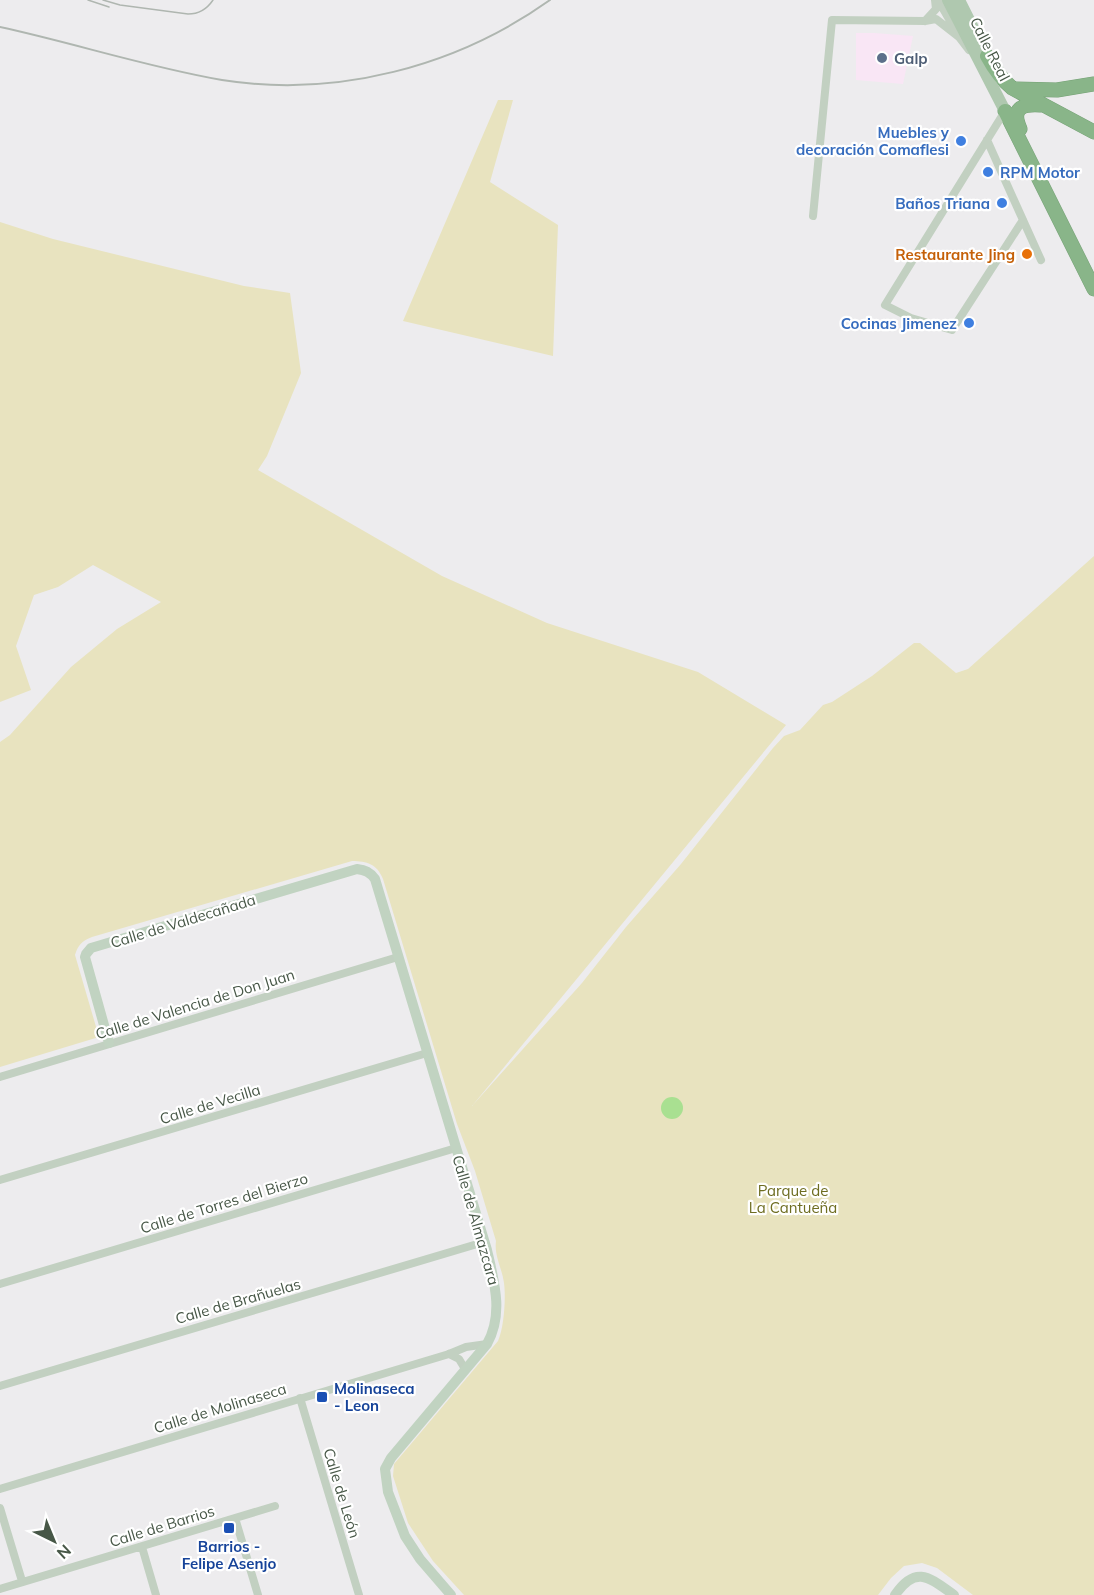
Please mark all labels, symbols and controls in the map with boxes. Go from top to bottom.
street label: Calle Real [966,14,1014,84]
place label: Galp [894,49,928,68]
marker: Galp [875,51,889,65]
place label: Muebles y decoración Comaflesi [796,123,950,159]
marker: Muebles y decoración Comaflesi [954,134,968,148]
place label: RPM Motor [1000,163,1080,182]
marker: RPM Motor [981,165,995,179]
place label: Baños Triana [895,194,990,213]
marker: Baños Triana [995,196,1009,210]
place label: Restaurante Jing [895,245,1015,264]
marker: Restaurante Jing [1020,247,1034,261]
place label: Cocinas Jimenez [841,314,957,333]
marker: Cocinas Jimenez [962,316,976,330]
street label: Calle de Valdecañada [108,890,258,952]
street label: Calle de Valencia de Don Juan [93,965,297,1043]
street label: Calle de Vecilla [157,1080,263,1128]
street label: Calle de Almazcara [448,1153,504,1287]
street label: Calle de Torres del Bierzo [138,1168,310,1238]
park label: Parque de La Cantueña [749,1181,837,1217]
street label: Calle de Brañuelas [173,1274,303,1328]
street label: Calle de Molinaseca [151,1379,289,1437]
place label: Molinaseca - Leon [334,1379,415,1415]
marker: Molinaseca - Leon [315,1390,329,1404]
street label: Calle de León [319,1446,365,1540]
street label: Calle de Barrios [107,1501,217,1551]
north arrow [24,1511,84,1571]
marker: Barrios - Felipe Asenjo [222,1521,236,1535]
place label: Barrios - Felipe Asenjo [182,1537,276,1573]
text: N [53,1541,75,1563]

